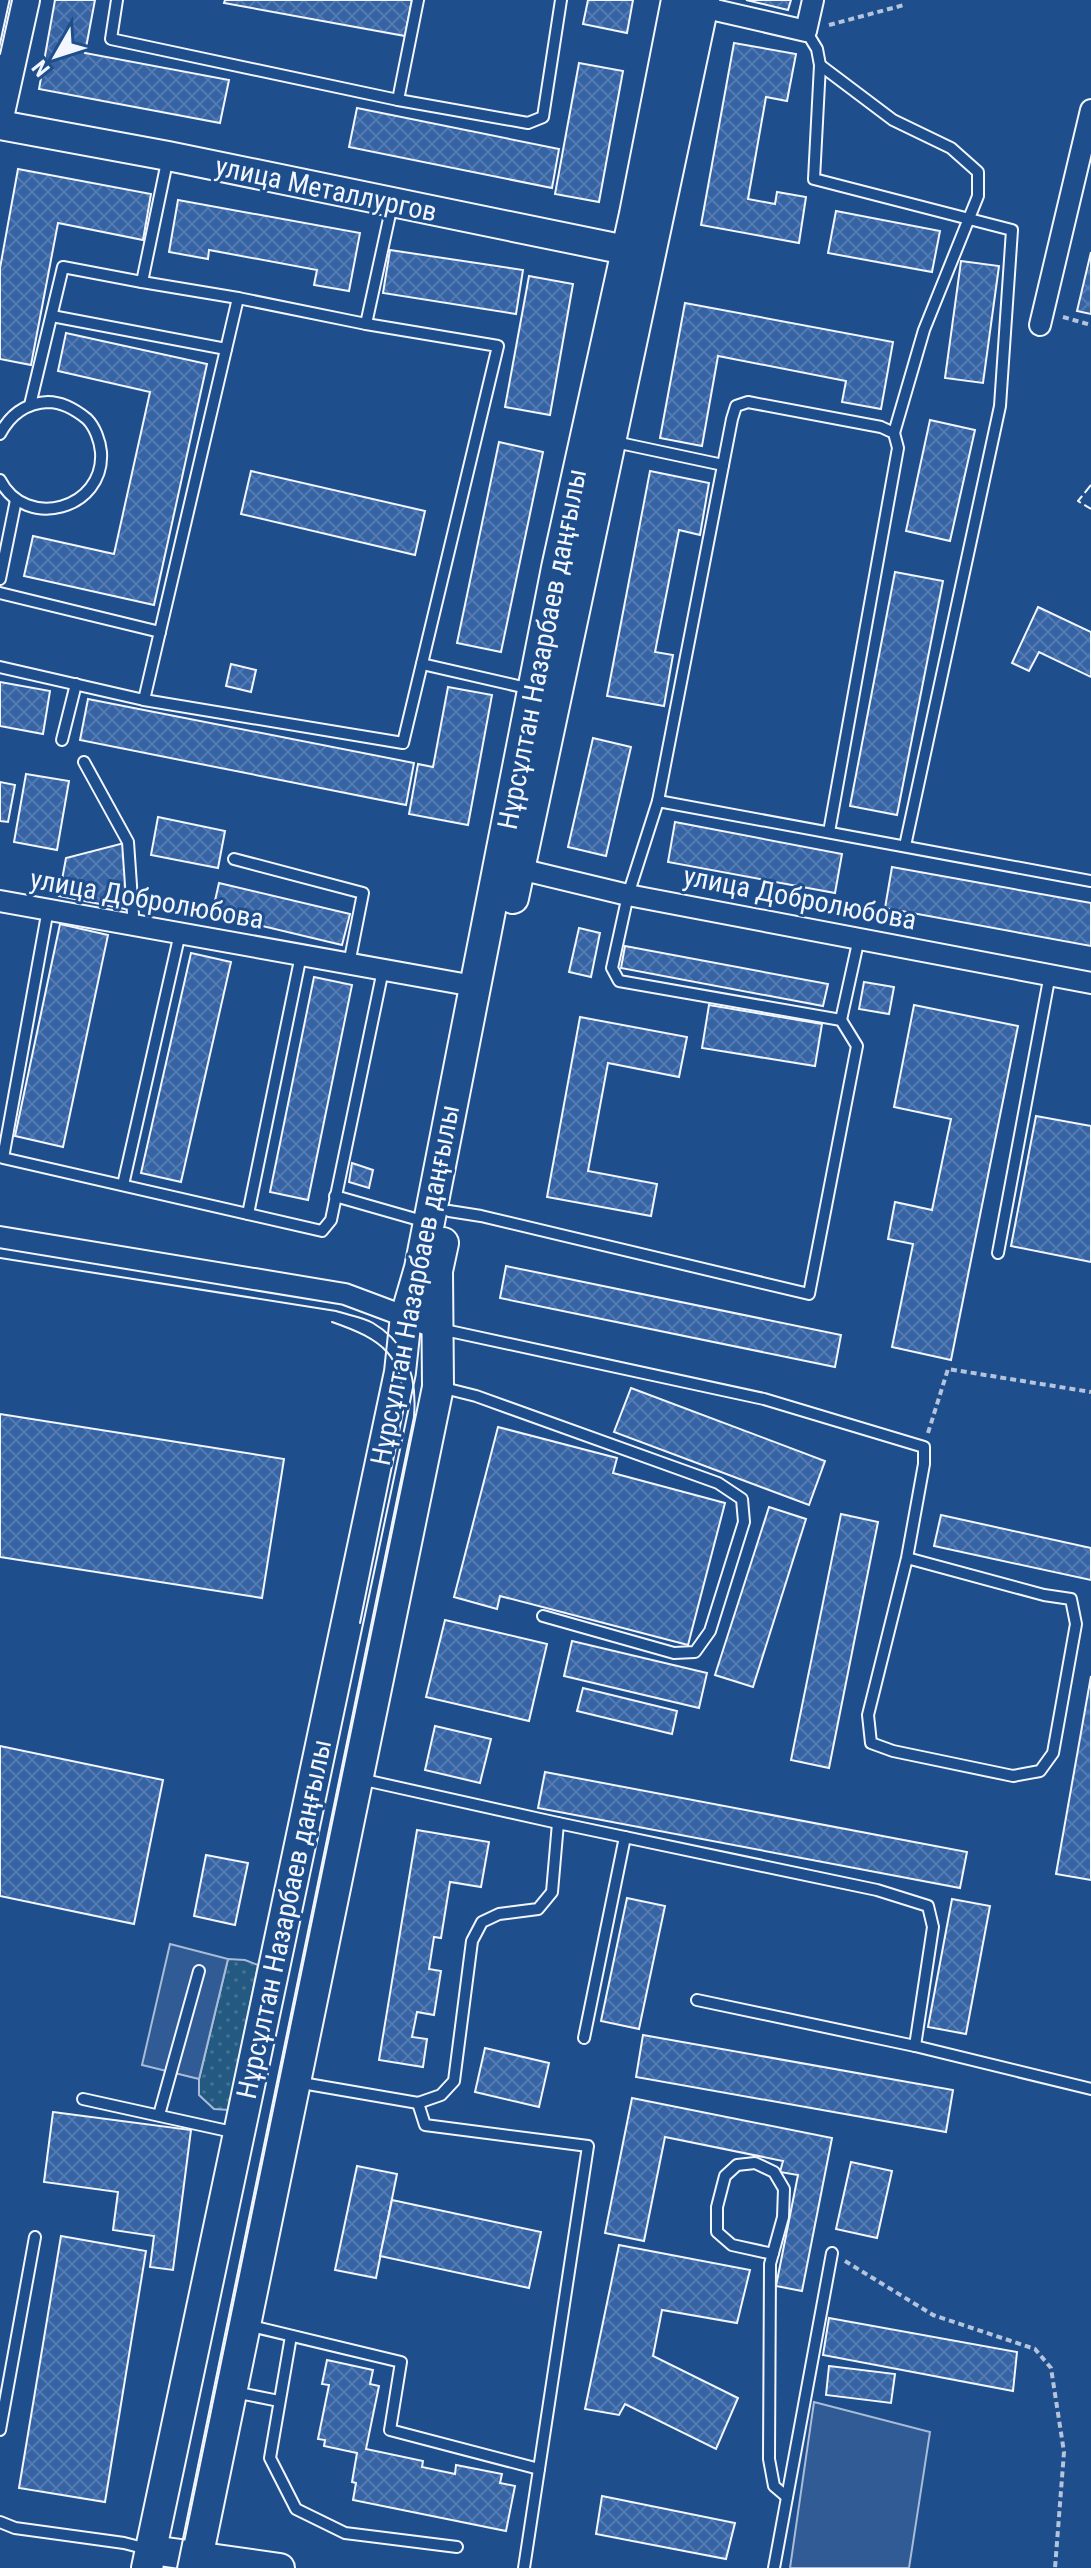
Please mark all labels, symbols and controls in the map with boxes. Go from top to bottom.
north arrow [16,16,96,96]
text: N [27,55,55,81]
street label: улица Металлургов [212,149,440,229]
street label: Нұрсұлтан Назарбаев даңғылы [491,466,593,832]
street label: улица Добролюбова [681,859,919,937]
street label: улица Добролюбова [27,862,267,936]
street label: Нұрсұлтан Назарбаев даңғылы [364,1102,466,1468]
street label: Нұрсұлтан Назарбаев даңғылы [230,1736,338,2102]

